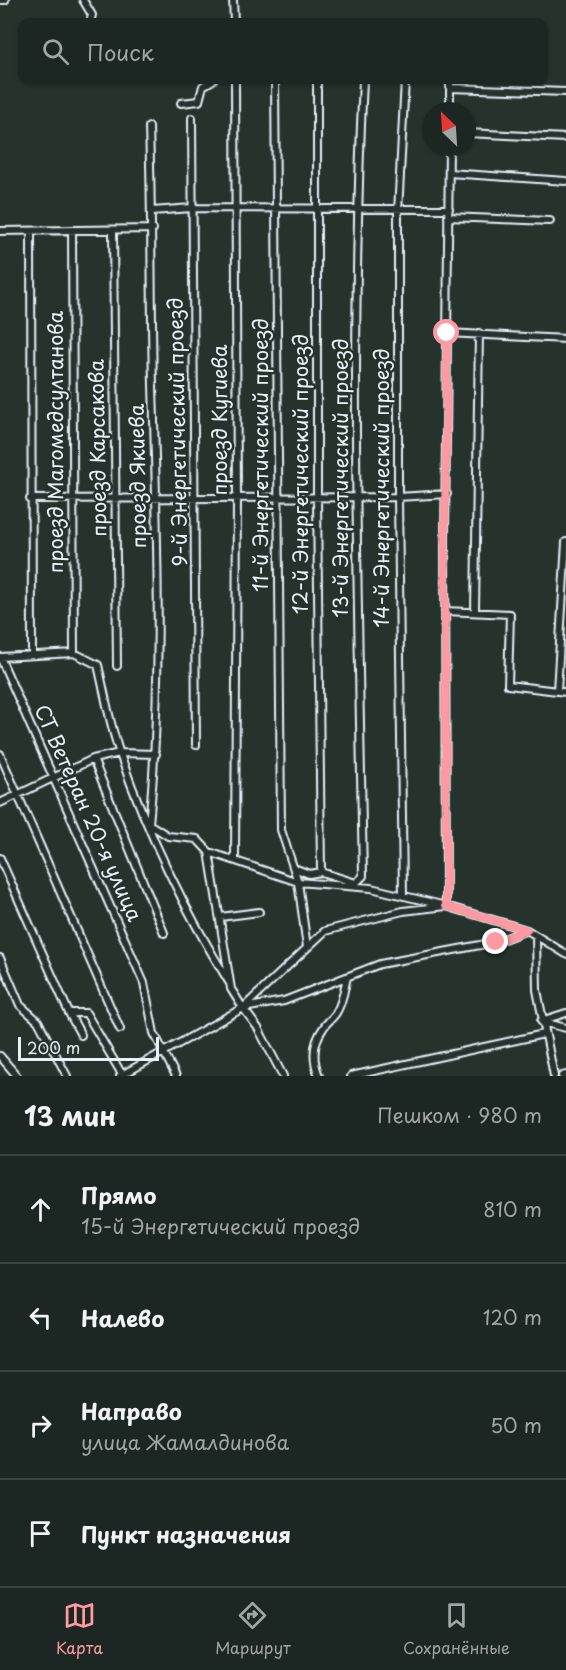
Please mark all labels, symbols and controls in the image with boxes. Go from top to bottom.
search box [18,18,548,84]
icon: search [39,35,72,68]
text: Поиск [87,35,154,68]
north arrow [422,102,476,156]
street label: 9-й Энергетический проезд [160,297,194,567]
street label: проезд Магомедсултанова [40,310,70,573]
street label: 11-й Энергетический проезд [245,318,275,592]
route start [433,319,459,345]
street label: 12-й Энергетический проезд [285,334,315,614]
street label: 13-й Энергетический проезд [325,338,355,618]
street label: проезд Кугиева [204,344,234,496]
street label: 14-й Энергетический проезд [366,348,396,628]
street label: проезд Карсакова [80,358,114,537]
street label: проезд Якиева [121,403,153,549]
street label: СТ Ветеран 20-я улица [27,699,151,926]
route end [482,928,508,954]
scale bar [18,1034,159,1062]
text: 200 m [27,1035,80,1059]
text: 13 мин [24,1096,116,1135]
text: Пешком · 980 m [377,1100,542,1130]
text: Прямо [81,1178,156,1211]
icon: ahead [24,1193,57,1226]
text: 810 m [483,1194,542,1224]
text: 15-й Энергетический проезд [81,1211,360,1241]
icon: left [24,1301,57,1334]
text: Налево [81,1301,164,1334]
text: 120 m [483,1302,542,1332]
text: Направо [81,1394,182,1427]
icon: right [24,1409,57,1442]
text: 50 m [490,1410,542,1440]
text: улица Жамалдинова [81,1427,289,1457]
icon: arrive [24,1517,57,1550]
text: Пункт назначения [81,1517,291,1550]
tab: Карта [56,1599,103,1659]
tab: Маршрут [215,1599,291,1659]
tab: Сохранённые [403,1599,510,1659]

